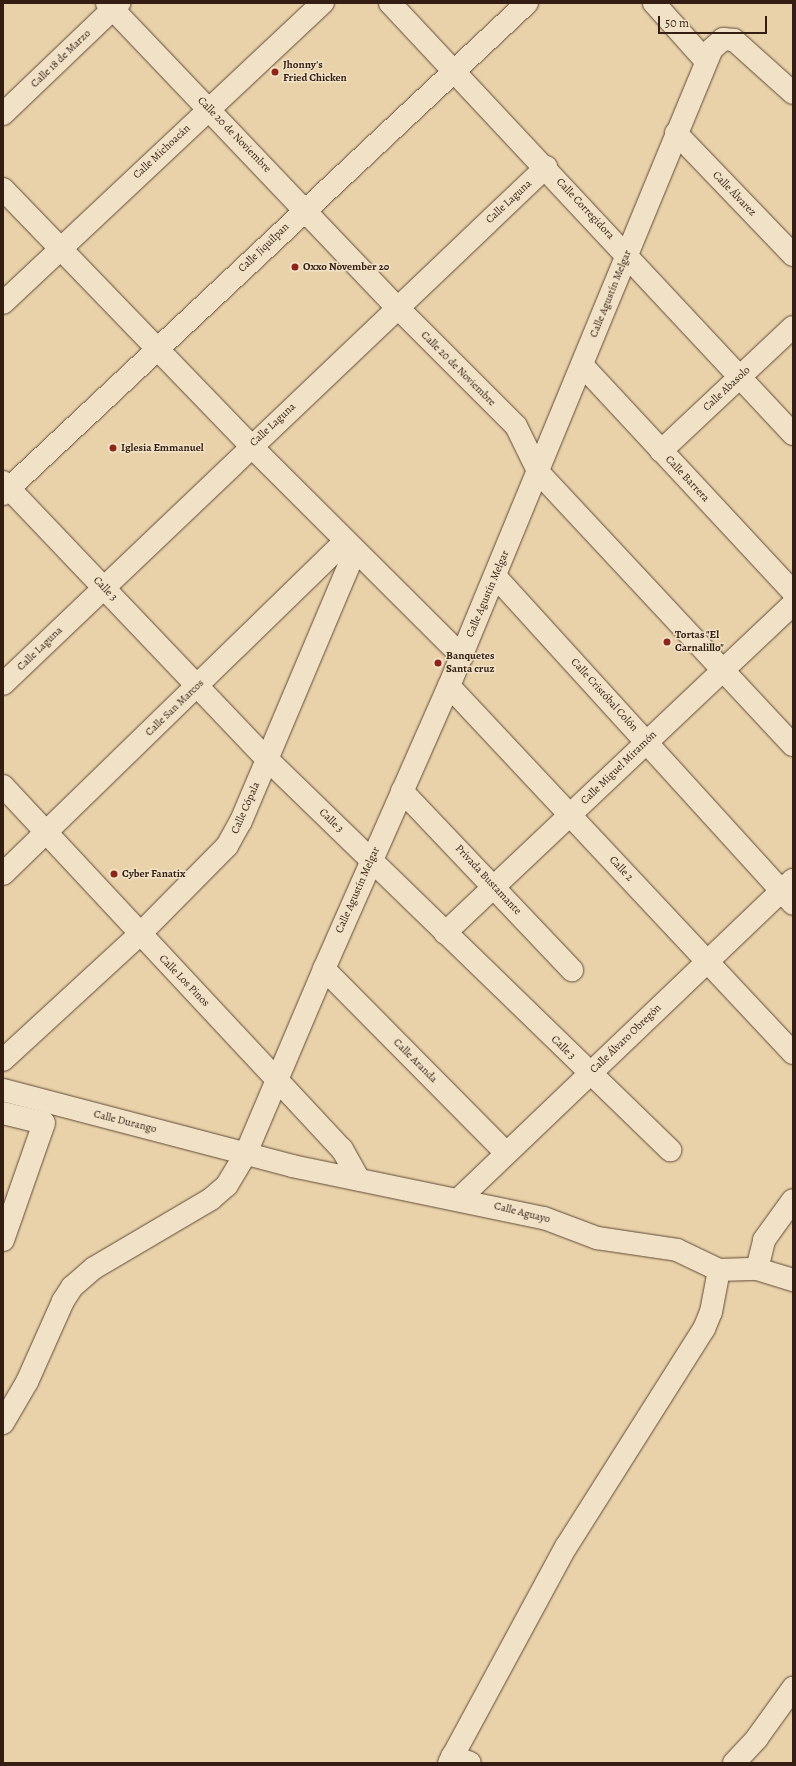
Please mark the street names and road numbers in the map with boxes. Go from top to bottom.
street label: Calle 18 de Marzo [28,27,94,91]
street label: Calle 20 de Noviembre [194,94,274,176]
street label: Calle Michoacán [131,122,193,182]
street label: Calle Álvarez [709,169,759,219]
street label: Calle Corregidora [553,176,617,242]
street label: Calle Laguna [483,177,535,227]
street label: Calle Jiquilpan [236,221,292,275]
street label: Calle Agustín Melgar [587,248,635,340]
street label: Calle 20 de Noviembre [418,329,498,409]
street label: Calle Abasolo [701,364,753,414]
street label: Calle Laguna [247,400,299,450]
street label: Calle Barrera [662,453,712,505]
street label: Calle Agustín Melgar [464,549,512,639]
street label: Calle 3 [90,574,120,604]
street label: Calle Laguna [15,624,65,674]
street label: Calle Cristóbal Colón [568,656,640,734]
street label: Calle San Marcos [143,677,207,739]
street label: Calle Miguel Miramón [578,728,660,808]
street label: Calle Cópala [229,780,263,836]
street label: Calle 3 [316,806,346,836]
street label: Privada Bustamante [452,842,524,918]
street label: Calle Agustín Melgar [333,845,383,935]
street label: Calle 2 [606,854,636,884]
street label: Calle Los Pinos [156,952,212,1010]
street label: Calle Álvaro Obregón [588,1002,664,1076]
street label: Calle 3 [548,1033,578,1063]
street label: Calle Aranda [390,1036,440,1086]
street label: Calle Durango [92,1108,158,1136]
street label: Calle Aguayo [493,1200,551,1226]

